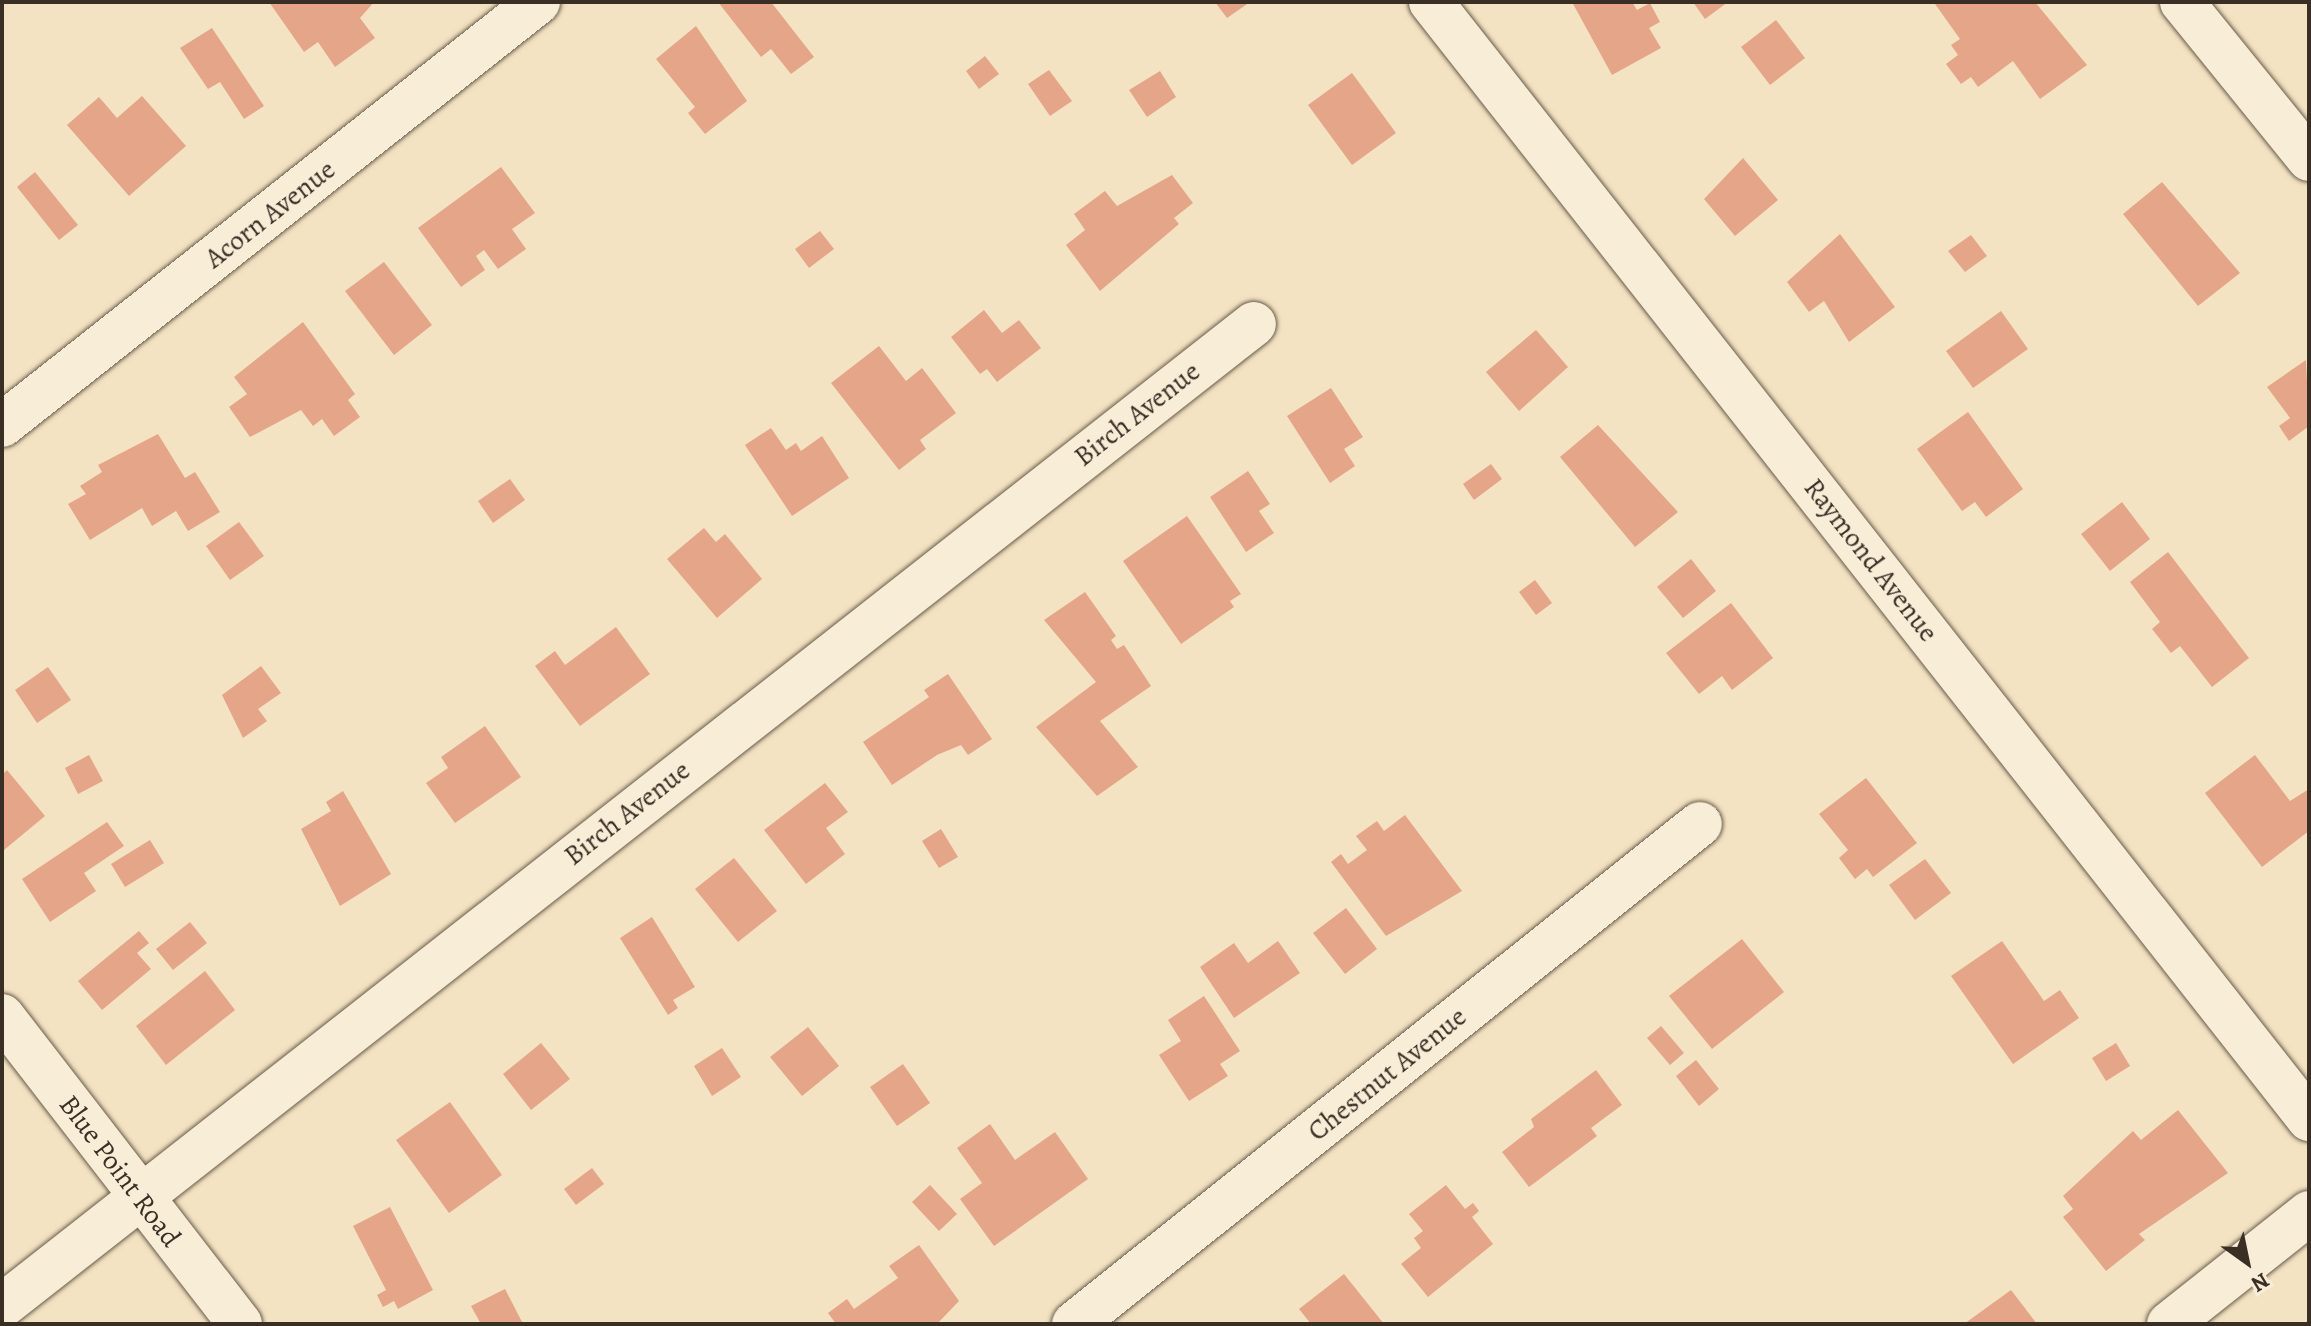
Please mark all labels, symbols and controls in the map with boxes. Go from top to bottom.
street label: Acorn Avenue [198,153,342,275]
street label: Birch Avenue [1067,354,1207,474]
street label: Raymond Avenue [1797,472,1945,648]
street label: Birch Avenue [557,753,697,873]
street label: Chestnut Avenue [1301,1000,1473,1148]
street label: Blue Point Road [52,1089,188,1253]
north arrow [2207,1222,2287,1302]
text: N [2245,1265,2275,1299]

